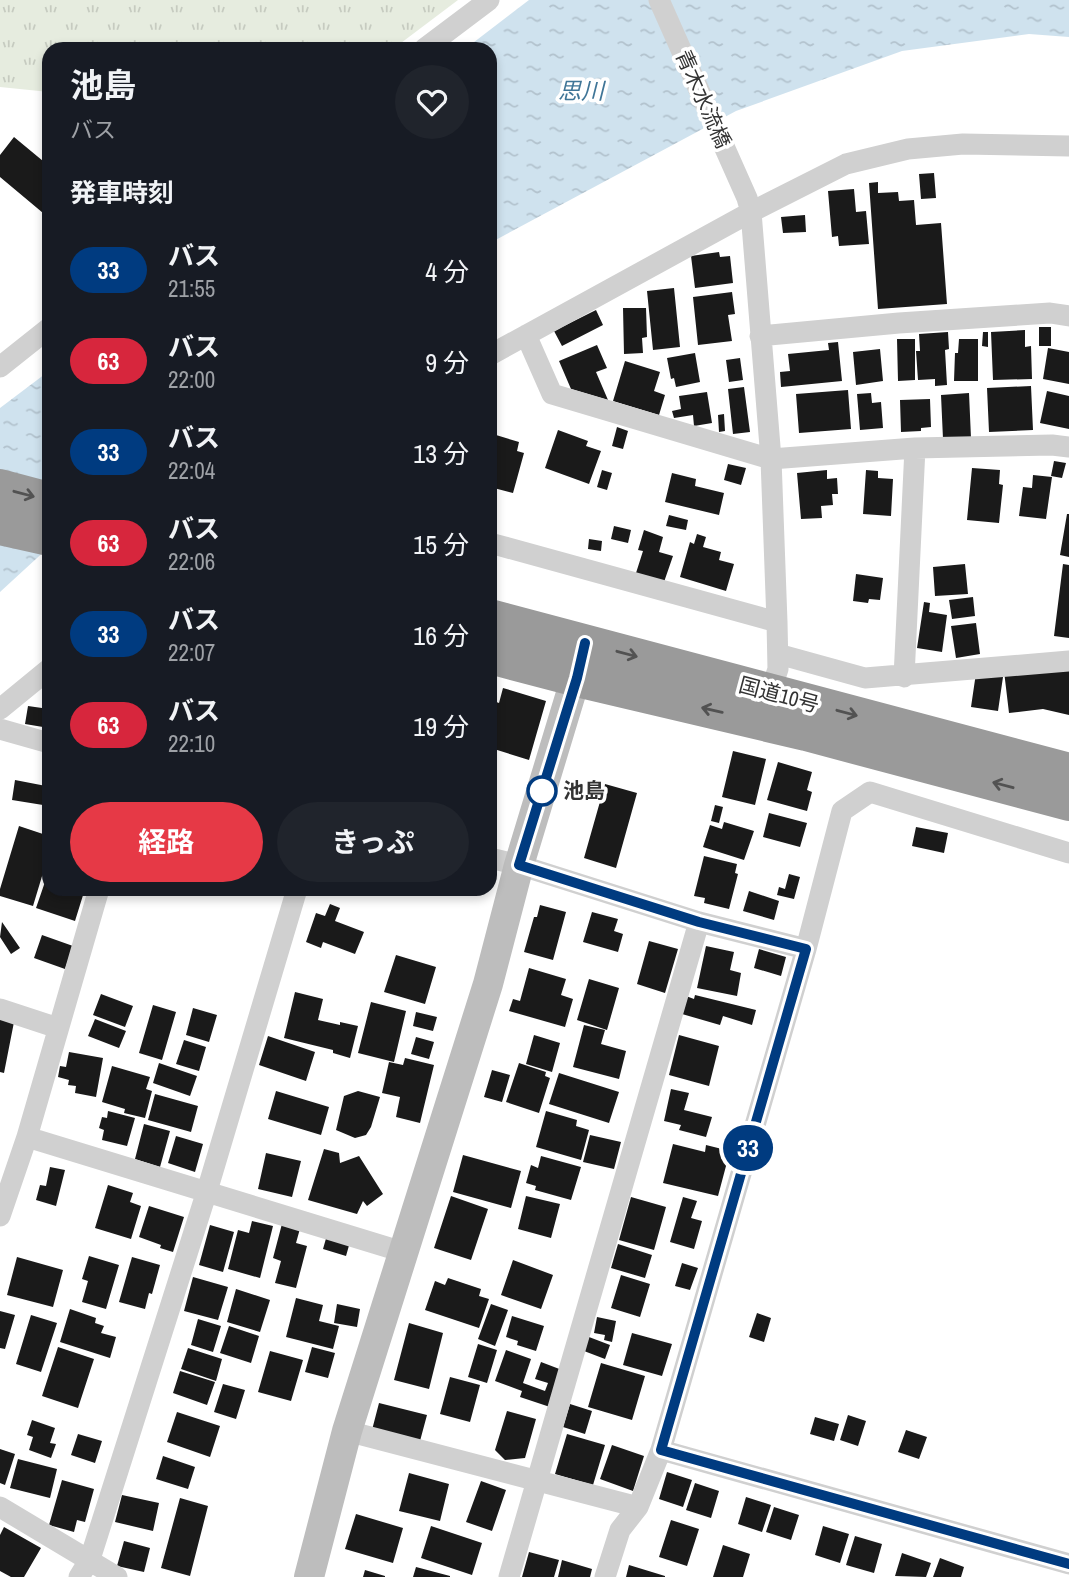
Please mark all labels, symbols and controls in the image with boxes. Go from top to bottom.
street label: 青木水流橋 [669,45,738,153]
text: 池島 [70,63,136,107]
button: heart [395,65,469,139]
water label: 思川 [558,75,607,106]
text: バス [70,114,116,145]
text: 発車時刻 [70,175,174,210]
text: バス [168,238,220,273]
text: 33 [98,254,119,286]
text: 4 分 [425,254,469,289]
text: 21:55 [168,273,215,304]
text: バス [168,329,220,364]
text: 63 [98,345,119,377]
text: 9 分 [425,345,469,380]
text: 22:00 [168,364,215,395]
text: バス [168,420,220,455]
text: 33 [98,436,119,468]
text: 13 分 [413,436,469,471]
text: 22:04 [168,455,215,486]
one-way arrow [13,488,35,501]
text: バス [168,511,220,546]
text: 63 [98,527,119,559]
text: 15 分 [413,527,469,562]
text: 22:06 [168,546,215,577]
text: バス [168,602,220,637]
text: 33 [98,618,119,650]
text: 16 分 [413,618,469,653]
text: 22:07 [168,637,215,668]
one-way arrow [616,649,638,662]
street label: 国道10号 [736,670,823,719]
text: バス [168,693,220,728]
one-way arrow [701,702,724,716]
one-way arrow [835,707,858,720]
text: 63 [98,709,119,741]
text: 19 分 [413,709,469,744]
text: 22:10 [168,728,215,759]
marker: 池島 [527,776,557,806]
place label: 池島 [563,776,605,805]
one-way arrow [992,778,1015,791]
button: 経路 [70,802,263,882]
button: きっぷ [277,802,469,882]
line badge: 33 [716,1125,780,1171]
text: 33 [737,1132,759,1164]

